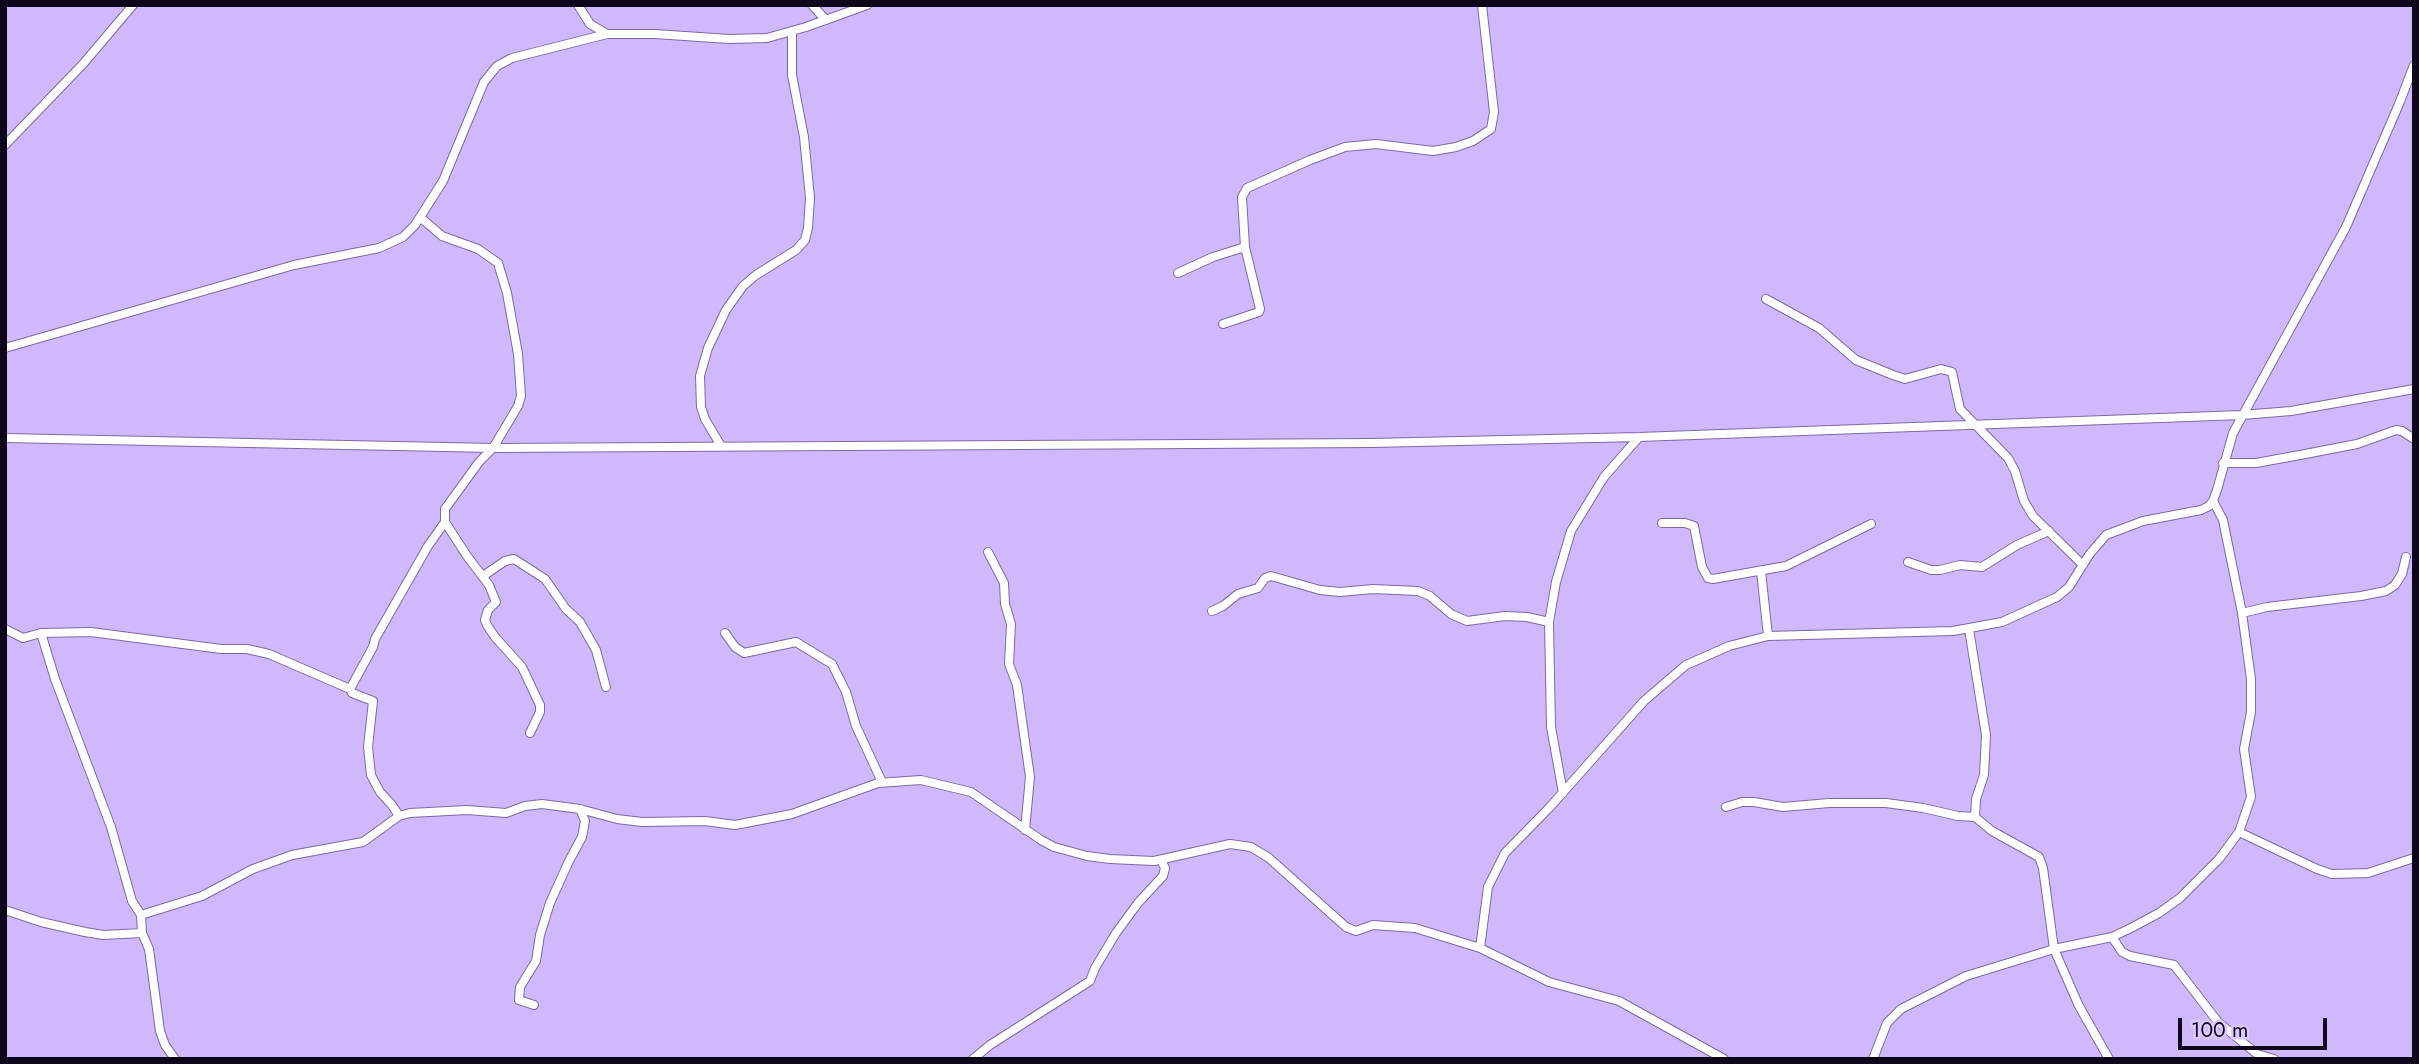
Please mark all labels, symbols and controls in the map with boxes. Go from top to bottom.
scale bar [2181,1004,2330,1048]
text: 100 m [2191,1015,2248,1045]

